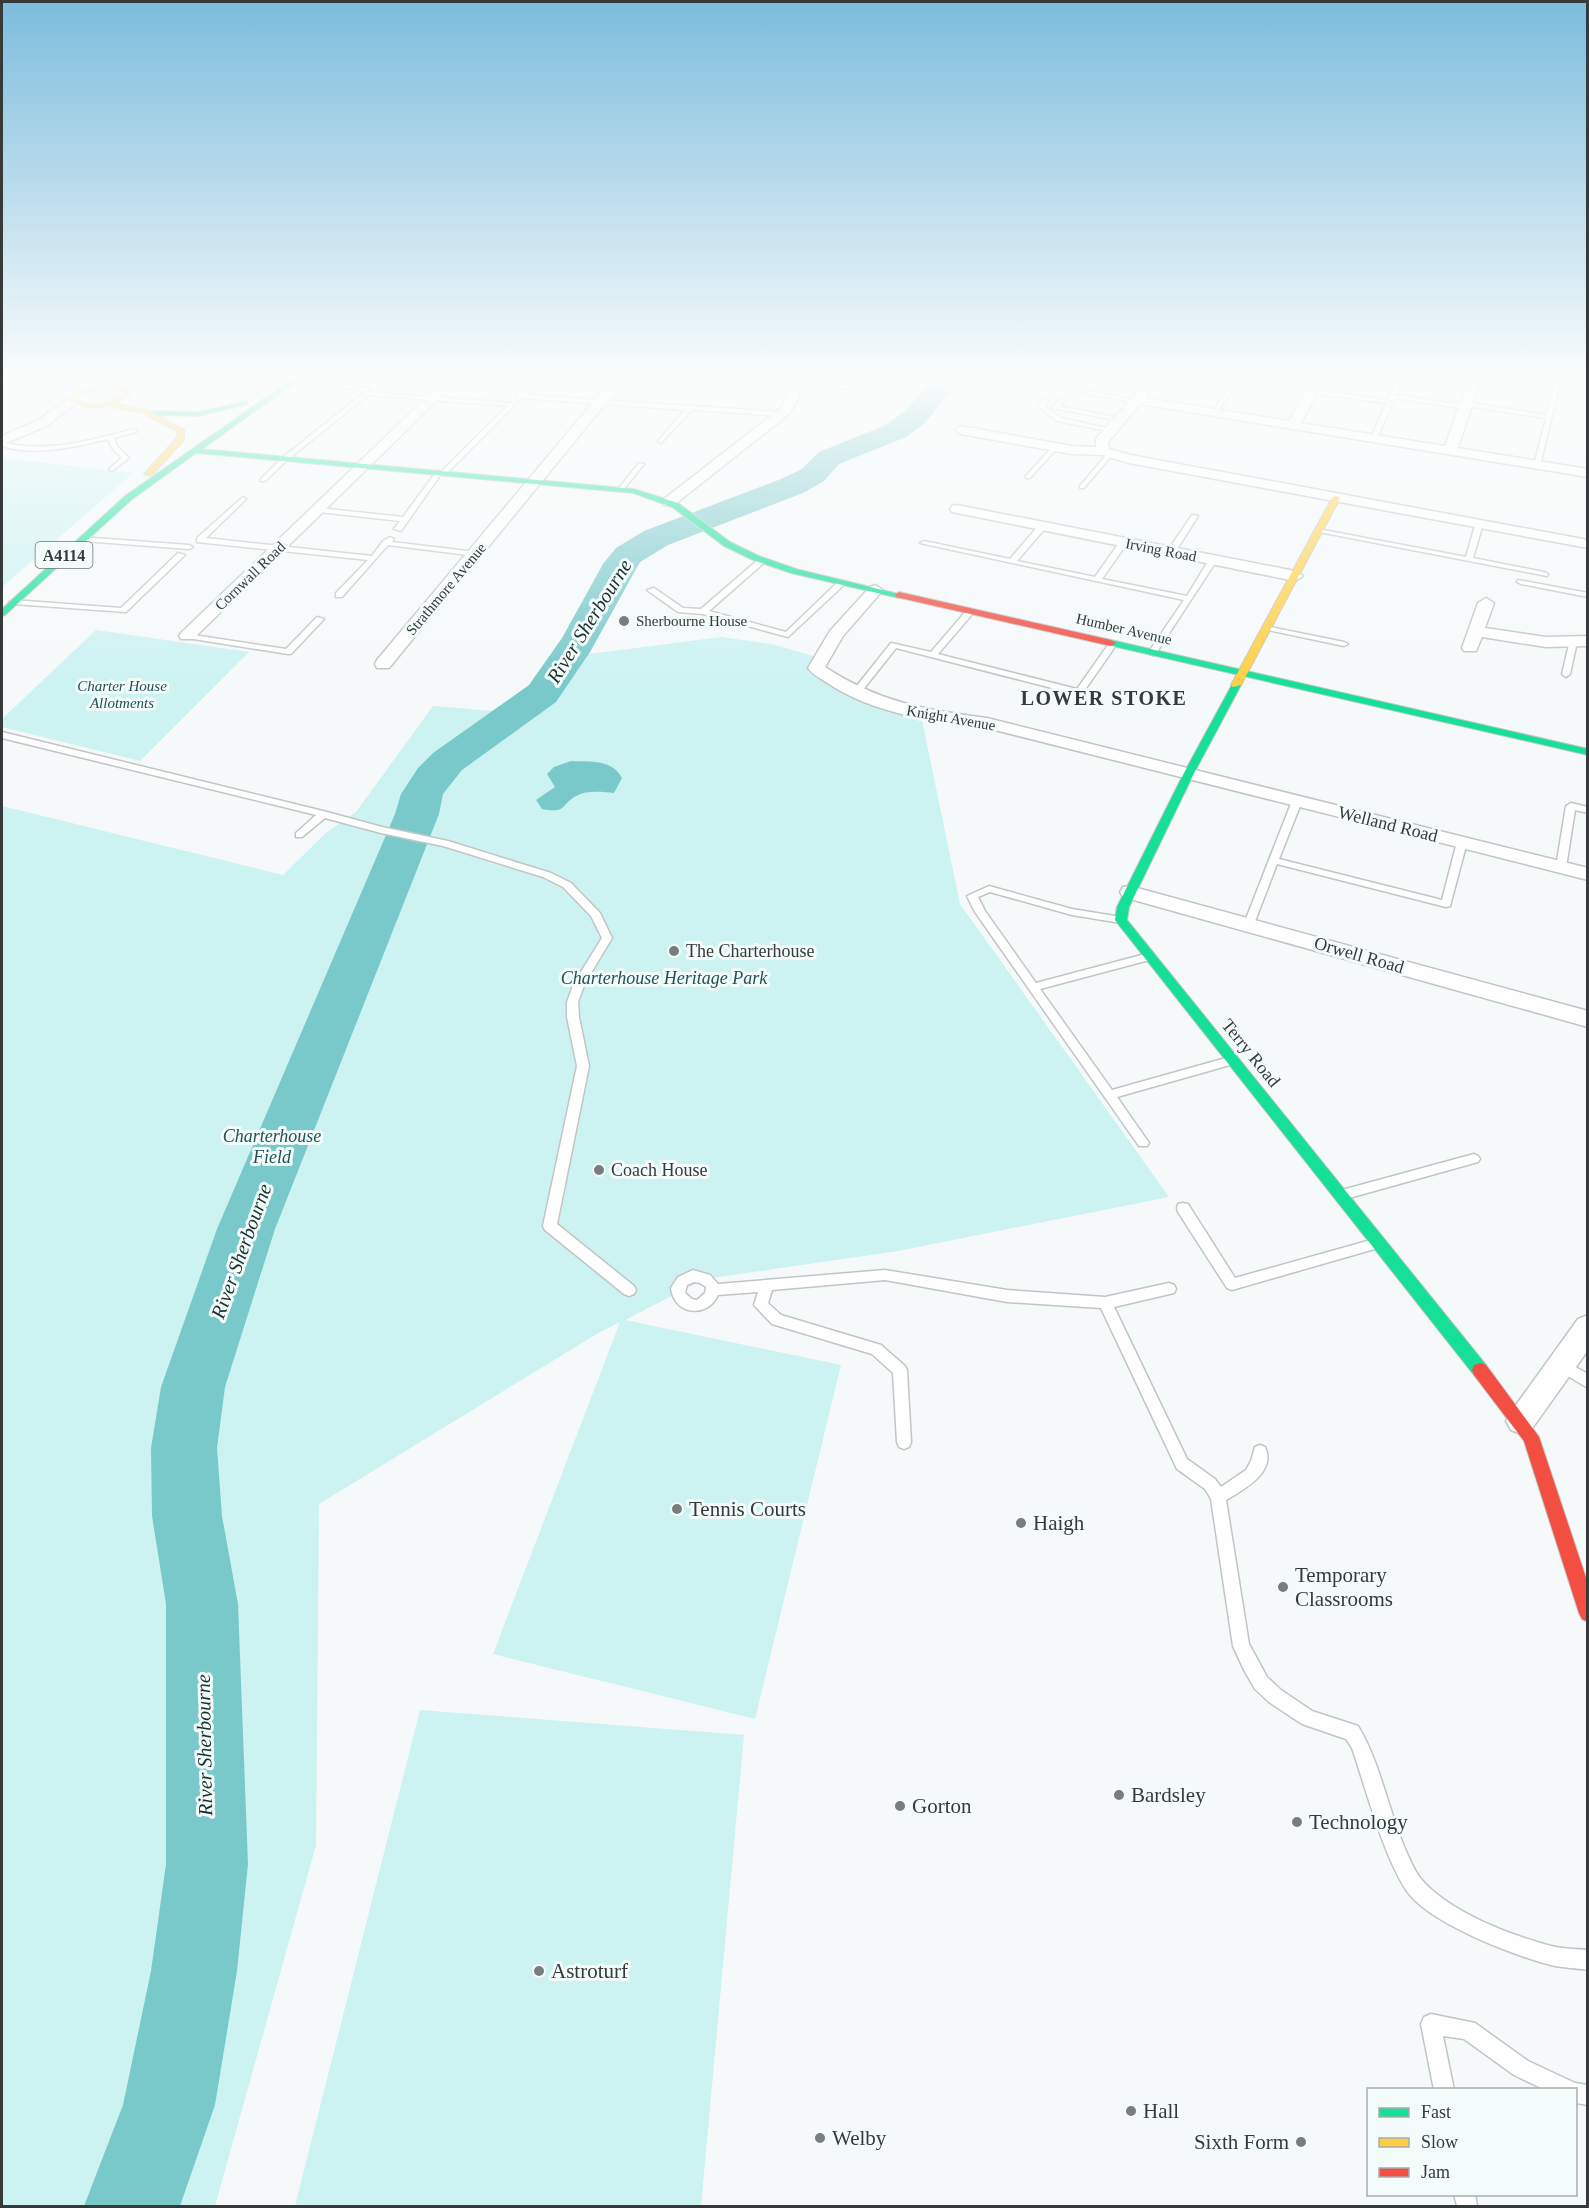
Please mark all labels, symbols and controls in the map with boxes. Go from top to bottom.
street label: Irving Road [1124,535,1198,565]
street label: Cornwall Road [212,538,289,613]
street label: Strathmore Avenue [403,540,489,638]
road number: A4114 [36,542,92,568]
water label: River Sherbourne [542,555,636,688]
street label: Humber Avenue [1075,610,1174,648]
place label: Sherbourne House [636,613,748,629]
marker: Sherbourne House [617,614,631,628]
park label: Charter House Allotments [77,678,167,711]
district label: LOWER STOKE [1021,687,1187,709]
street label: Knight Avenue [905,702,997,734]
street label: Welland Road [1336,802,1440,846]
street label: Orwell Road [1312,933,1406,977]
place label: The Charterhouse [686,941,814,961]
marker: The Charterhouse [667,944,681,958]
park label: Charterhouse Heritage Park [561,968,768,988]
street label: Terry Road [1218,1015,1284,1091]
park label: Charterhouse Field [223,1126,321,1167]
place label: Coach House [611,1160,707,1180]
marker: Coach House [592,1163,606,1177]
water label: River Sherbourne [206,1181,276,1322]
place label: Tennis Courts [689,1497,806,1521]
marker: Tennis Courts [670,1502,684,1516]
place label: Haigh [1033,1511,1085,1535]
marker: Haigh [1014,1516,1028,1530]
place label: Temporary Classrooms [1295,1563,1393,1611]
marker: Temporary Classrooms [1276,1580,1290,1594]
water label: River Sherbourne [192,1674,216,1817]
place label: Bardsley [1131,1783,1206,1807]
marker: Bardsley [1112,1788,1126,1802]
place label: Gorton [912,1794,972,1818]
marker: Gorton [893,1799,907,1813]
place label: Technology [1309,1810,1408,1834]
marker: Technology [1290,1815,1304,1829]
place label: Astroturf [551,1959,628,1983]
marker: Astroturf [532,1964,546,1978]
legend [1367,2088,1577,2196]
place label: Hall [1143,2099,1179,2123]
text: Fast [1421,2102,1451,2122]
marker: Hall [1124,2104,1138,2118]
place label: Welby [832,2126,887,2150]
place label: Sixth Form [1194,2130,1289,2154]
marker: Welby [813,2131,827,2145]
text: Slow [1421,2132,1458,2152]
marker: Sixth Form [1294,2135,1308,2149]
text: Jam [1421,2162,1450,2182]

